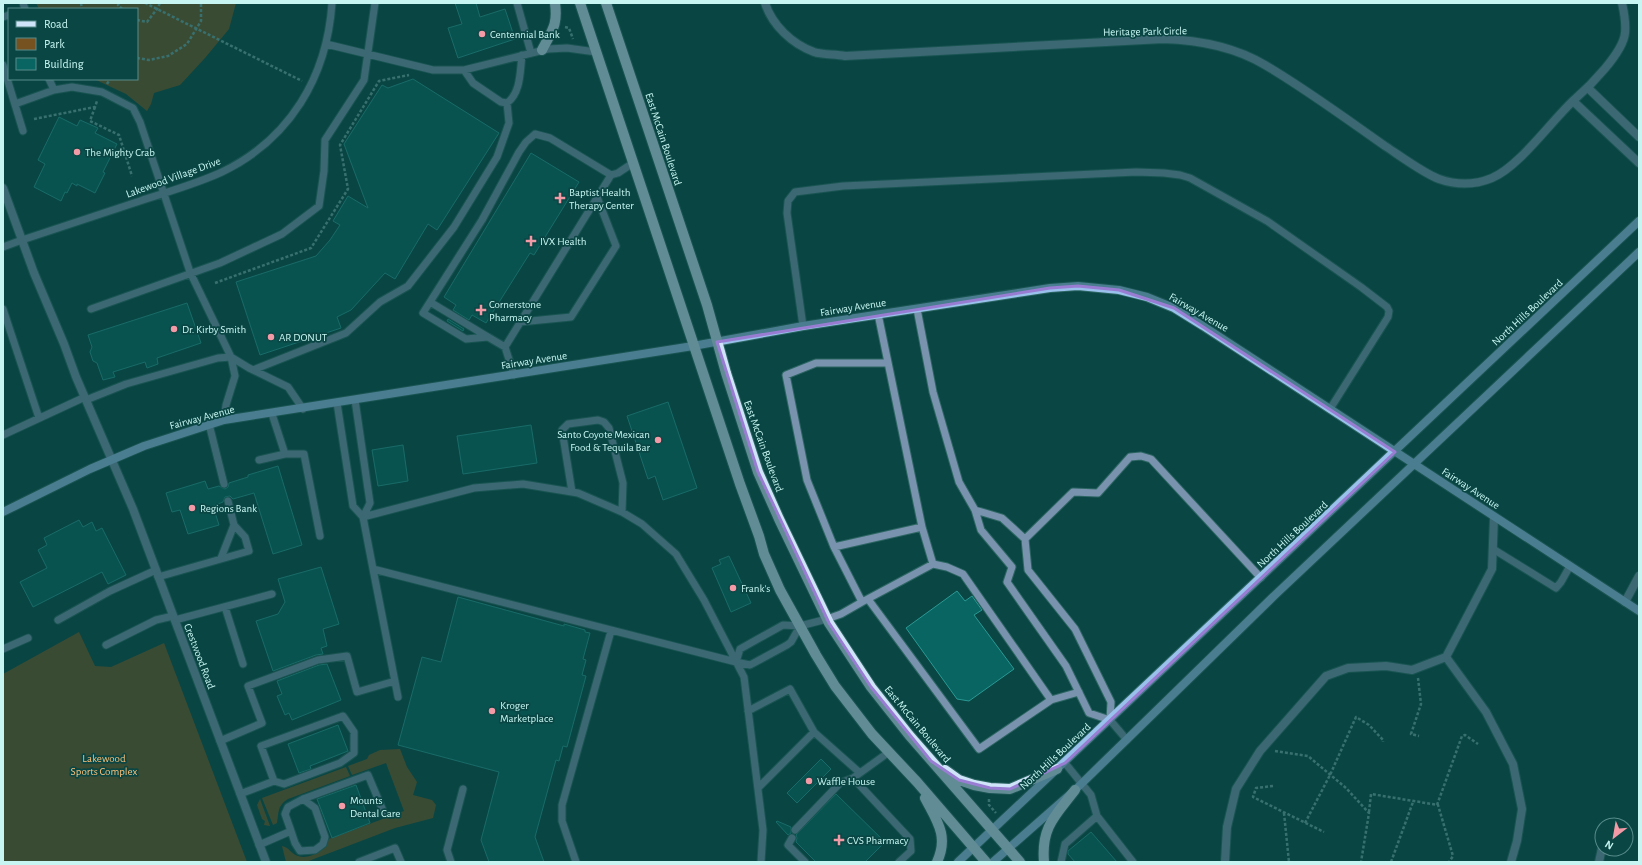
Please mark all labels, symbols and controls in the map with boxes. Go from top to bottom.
legend [8,8,138,80]
text: Road [44,18,68,30]
street label: Heritage Park Circle [1103,25,1187,38]
marker: Centennial Bank [477,29,487,39]
place label: Centennial Bank [490,29,560,40]
text: Park [44,38,65,50]
text: Building [44,58,84,70]
street label: East McCain Boulevard [643,92,684,187]
marker: The Mighty Crab [72,147,82,157]
place label: The Mighty Crab [85,147,155,158]
street label: Lakewood Village Drive [124,155,222,200]
place label: Baptist Health Therapy Center [569,187,634,211]
marker: Baptist Health Therapy Center [554,192,566,204]
marker: IVX Health [525,235,537,247]
place label: IVX Health [540,236,587,247]
street label: North Hills Boulevard [1490,277,1565,348]
street label: Fairway Avenue [1167,291,1230,334]
street label: Fairway Avenue [819,297,887,318]
place label: Cornerstone Pharmacy [489,299,541,323]
marker: Cornerstone Pharmacy [476,305,486,315]
marker: Dr. Kirby Smith [169,324,179,334]
place label: Dr. Kirby Smith [182,324,246,335]
marker: AR DONUT [266,332,276,342]
place label: AR DONUT [279,332,328,343]
street label: Fairway Avenue [500,350,568,371]
street label: East McCain Boulevard [742,399,785,494]
street label: Fairway Avenue [169,404,236,431]
place label: Santo Coyote Mexican Food & Tequila Bar [557,429,650,453]
marker: Santo Coyote Mexican Food & Tequila Bar [653,435,663,445]
street label: Fairway Avenue [1440,466,1502,511]
street label: North Hills Boulevard [1255,499,1330,570]
marker: Regions Bank [187,503,197,513]
place label: Regions Bank [200,503,257,514]
marker: Frank's [728,583,738,593]
place label: Frank's [741,583,770,594]
street label: Crestwood Road [182,622,217,691]
street label: East McCain Boulevard [882,684,953,765]
place label: Kroger Marketplace [500,700,553,724]
marker: Kroger Marketplace [487,706,497,716]
street label: North Hills Boulevard [1018,721,1093,792]
park label: Lakewood Sports Complex [71,753,138,777]
marker: Waffle House [804,776,814,786]
place label: Waffle House [817,776,875,787]
place label: Mounts Dental Care [350,795,400,819]
marker: Mounts Dental Care [337,801,347,811]
north arrow [1594,817,1634,857]
marker: CVS Pharmacy [834,835,844,845]
place label: CVS Pharmacy [847,835,909,846]
text: N [1603,838,1615,852]

